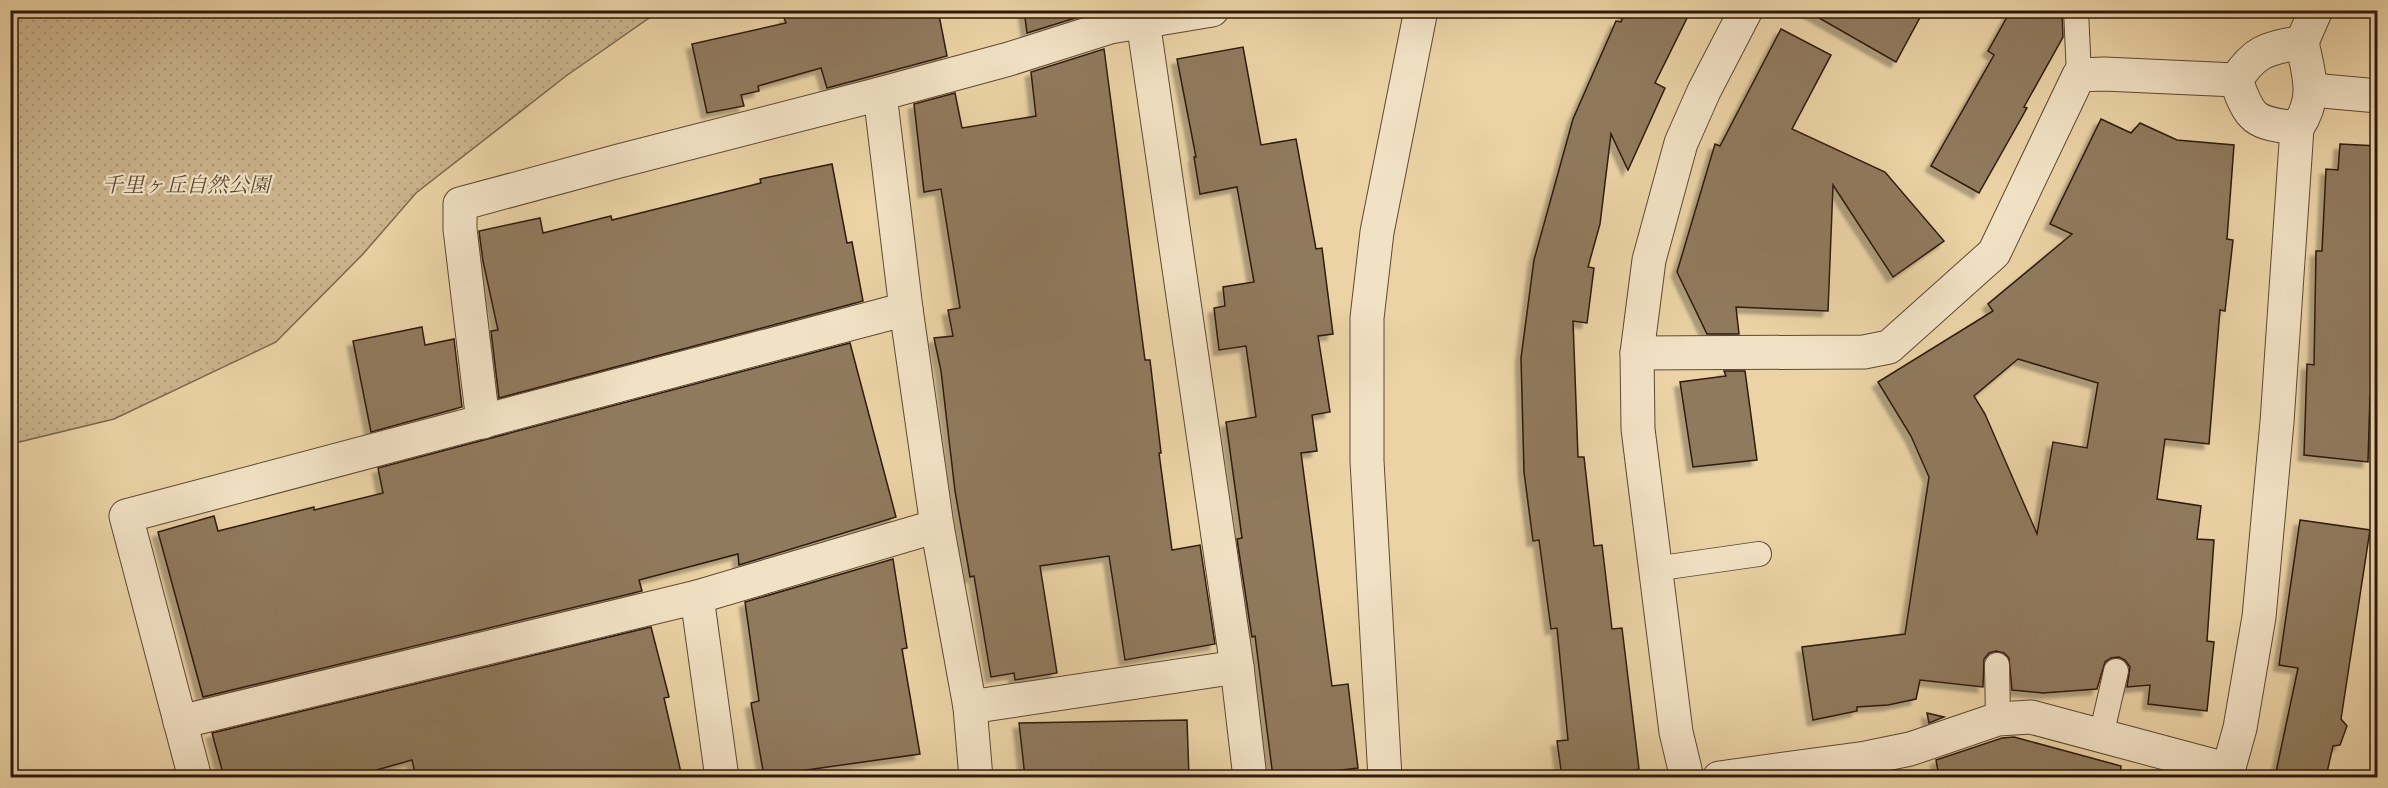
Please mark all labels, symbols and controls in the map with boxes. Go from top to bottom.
park label: 千里ヶ丘自然公園 [102,172,273,202]

